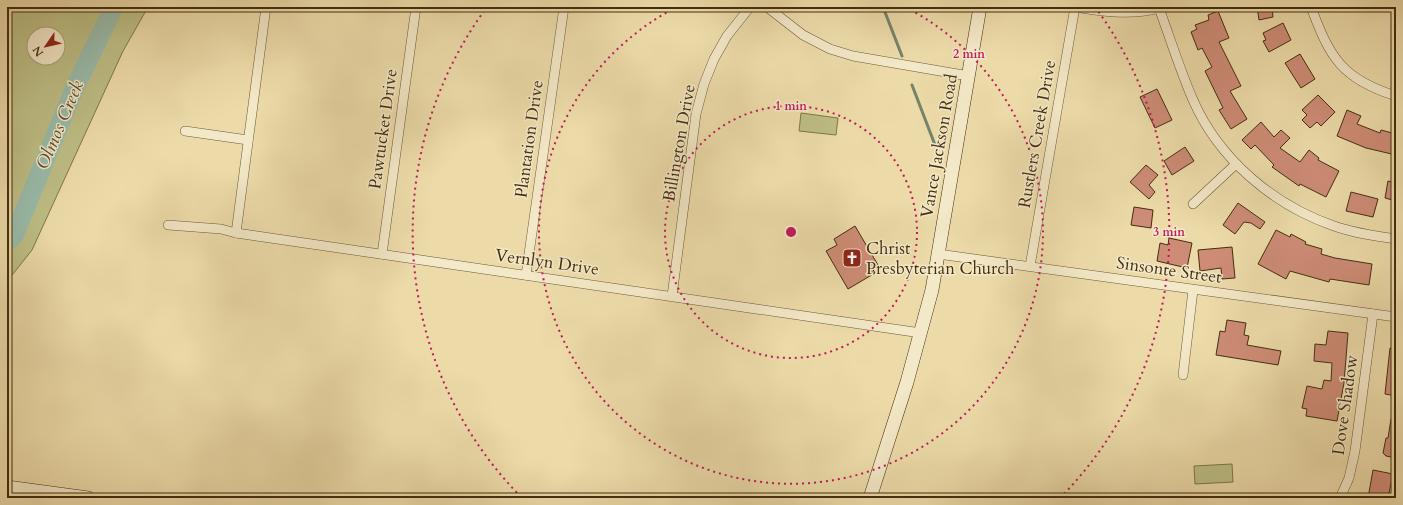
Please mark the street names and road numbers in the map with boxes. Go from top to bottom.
street label: Rustlers Creek Drive [1013,58,1061,210]
street label: Pawtucket Drive [363,67,403,191]
street label: Vance Jackson Road [915,72,963,220]
street label: Plantation Drive [509,79,549,199]
street label: Billington Drive [657,82,701,204]
street label: Vernlyn Drive [494,243,600,281]
street label: Sinsonte Street [1115,251,1224,289]
street label: Dove Shadow [1327,353,1363,457]

